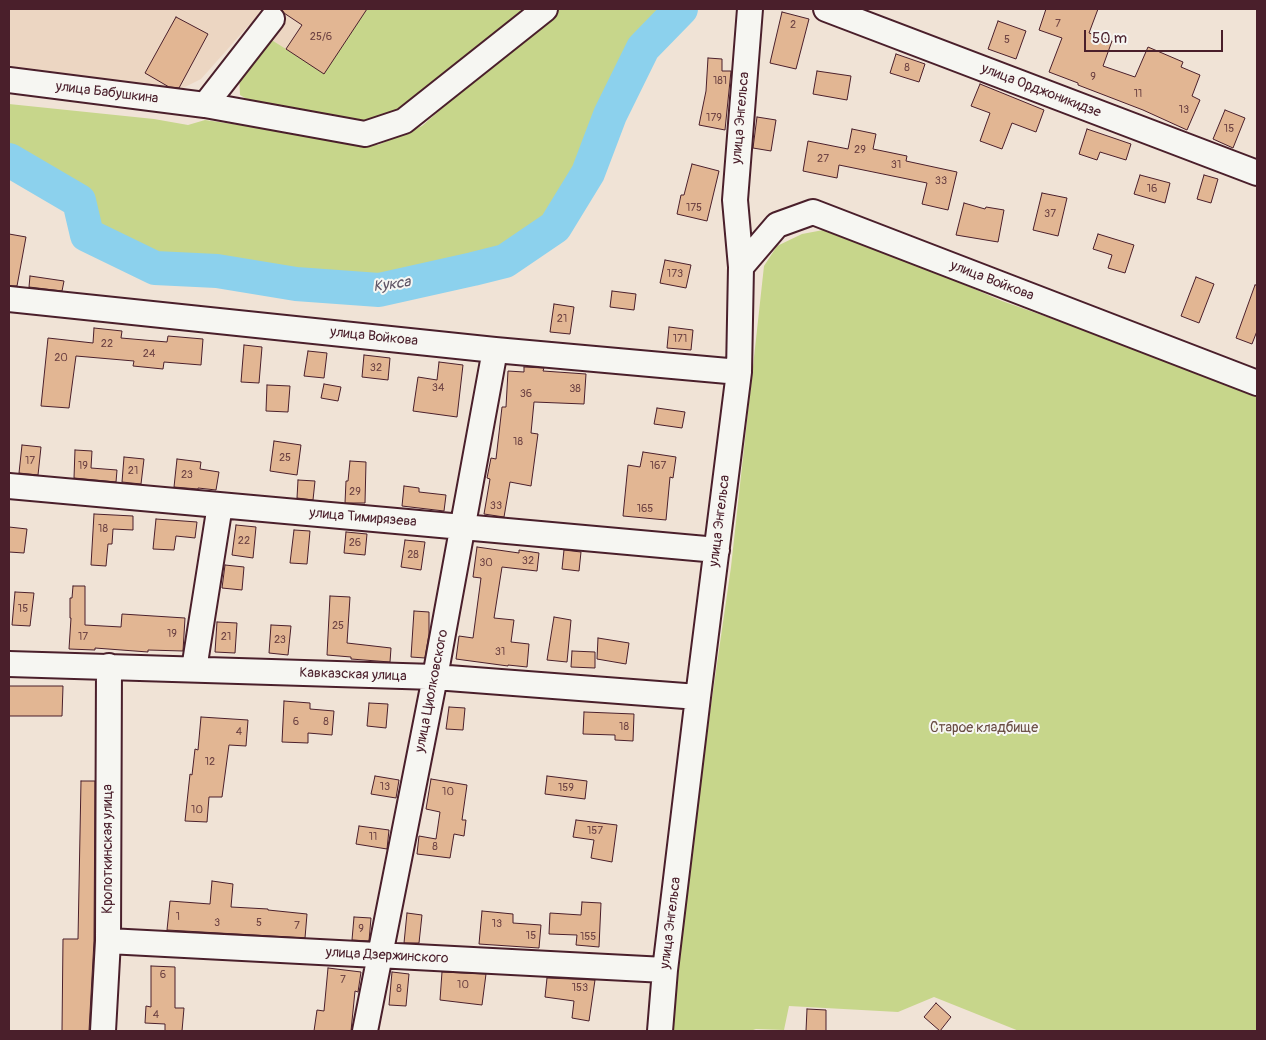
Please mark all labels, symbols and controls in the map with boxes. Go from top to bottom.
house number: 7 [1055,17,1061,31]
house number: 2 [790,18,796,32]
scale bar [1086,20,1225,52]
text: 50 m [1092,29,1127,48]
house number: 25/6 [310,30,332,44]
house number: 5 [1004,33,1010,47]
street label: улица Орджоникидзе [979,60,1103,122]
house number: 8 [904,61,910,75]
house number: 9 [1090,70,1096,84]
street label: улица Энгельса [729,71,753,165]
house number: 181 [713,74,727,88]
street label: улица Бабушкина [55,78,159,108]
house number: 11 [1134,87,1142,101]
house number: 13 [1179,103,1189,117]
house number: 179 [706,111,722,125]
house number: 15 [1224,122,1234,136]
house number: 29 [854,143,866,157]
house number: 27 [817,152,829,166]
house number: 31 [891,158,901,172]
house number: 33 [935,174,947,188]
house number: 16 [1147,182,1157,196]
house number: 175 [686,201,702,215]
house number: 37 [1044,207,1056,221]
street label: улица Войкова [948,257,1036,305]
house number: 173 [667,267,683,281]
water label: Кукса [372,273,412,297]
house number: 21 [557,312,567,326]
street label: улица Войкова [329,324,419,350]
house number: 171 [673,332,687,346]
house number: 22 [101,337,113,351]
house number: 24 [143,347,155,361]
house number: 20 [54,351,68,365]
house number: 32 [370,361,382,375]
house number: 34 [432,381,444,395]
house number: 38 [569,382,581,396]
house number: 36 [520,387,532,401]
house number: 18 [513,435,523,449]
house number: 25 [279,451,291,465]
house number: 17 [25,454,35,468]
house number: 19 [78,459,88,473]
house number: 167 [650,459,666,473]
house number: 21 [128,464,138,478]
house number: 23 [181,468,193,482]
street label: улица Энгельса [706,474,734,568]
house number: 29 [349,485,361,499]
house number: 33 [490,499,502,513]
house number: 165 [637,502,653,516]
street label: улица Тимирязева [309,505,417,531]
house number: 18 [98,522,108,536]
house number: 22 [238,534,250,548]
house number: 26 [349,536,361,550]
house number: 28 [407,548,419,562]
house number: 32 [522,554,534,568]
house number: 30 [479,556,493,570]
house number: 15 [18,602,28,616]
house number: 25 [332,619,344,633]
house number: 19 [167,627,177,641]
street label: улица Циолковского [412,628,452,754]
house number: 17 [78,630,88,644]
house number: 21 [221,630,231,644]
house number: 23 [274,633,286,647]
house number: 31 [495,645,505,659]
street label: Кавказская улица [299,665,407,685]
house number: 6 [293,715,299,729]
house number: 8 [323,715,329,729]
house number: 18 [619,720,629,734]
park label: Старое кладбище [930,720,1038,736]
house number: 4 [236,725,242,739]
house number: 12 [205,755,215,769]
house number: 13 [380,780,390,794]
house number: 159 [558,781,574,795]
street label: Кропоткинская улица [100,784,116,914]
house number: 10 [442,785,454,799]
house number: 10 [191,803,203,817]
house number: 157 [587,824,603,838]
house number: 11 [369,830,377,844]
house number: 8 [432,840,438,854]
street label: улица Энгельса [657,876,685,970]
house number: 1 [176,910,180,924]
house number: 3 [214,916,220,930]
house number: 5 [256,916,262,930]
house number: 13 [492,917,502,931]
house number: 7 [294,919,300,933]
house number: 9 [358,922,364,936]
house number: 15 [526,929,536,943]
house number: 155 [580,930,596,944]
street label: улица Дзержинского [325,944,449,968]
house number: 6 [160,968,166,982]
house number: 7 [340,973,346,987]
house number: 10 [457,978,469,992]
house number: 153 [572,981,588,995]
house number: 8 [396,982,402,996]
house number: 4 [153,1008,159,1022]

